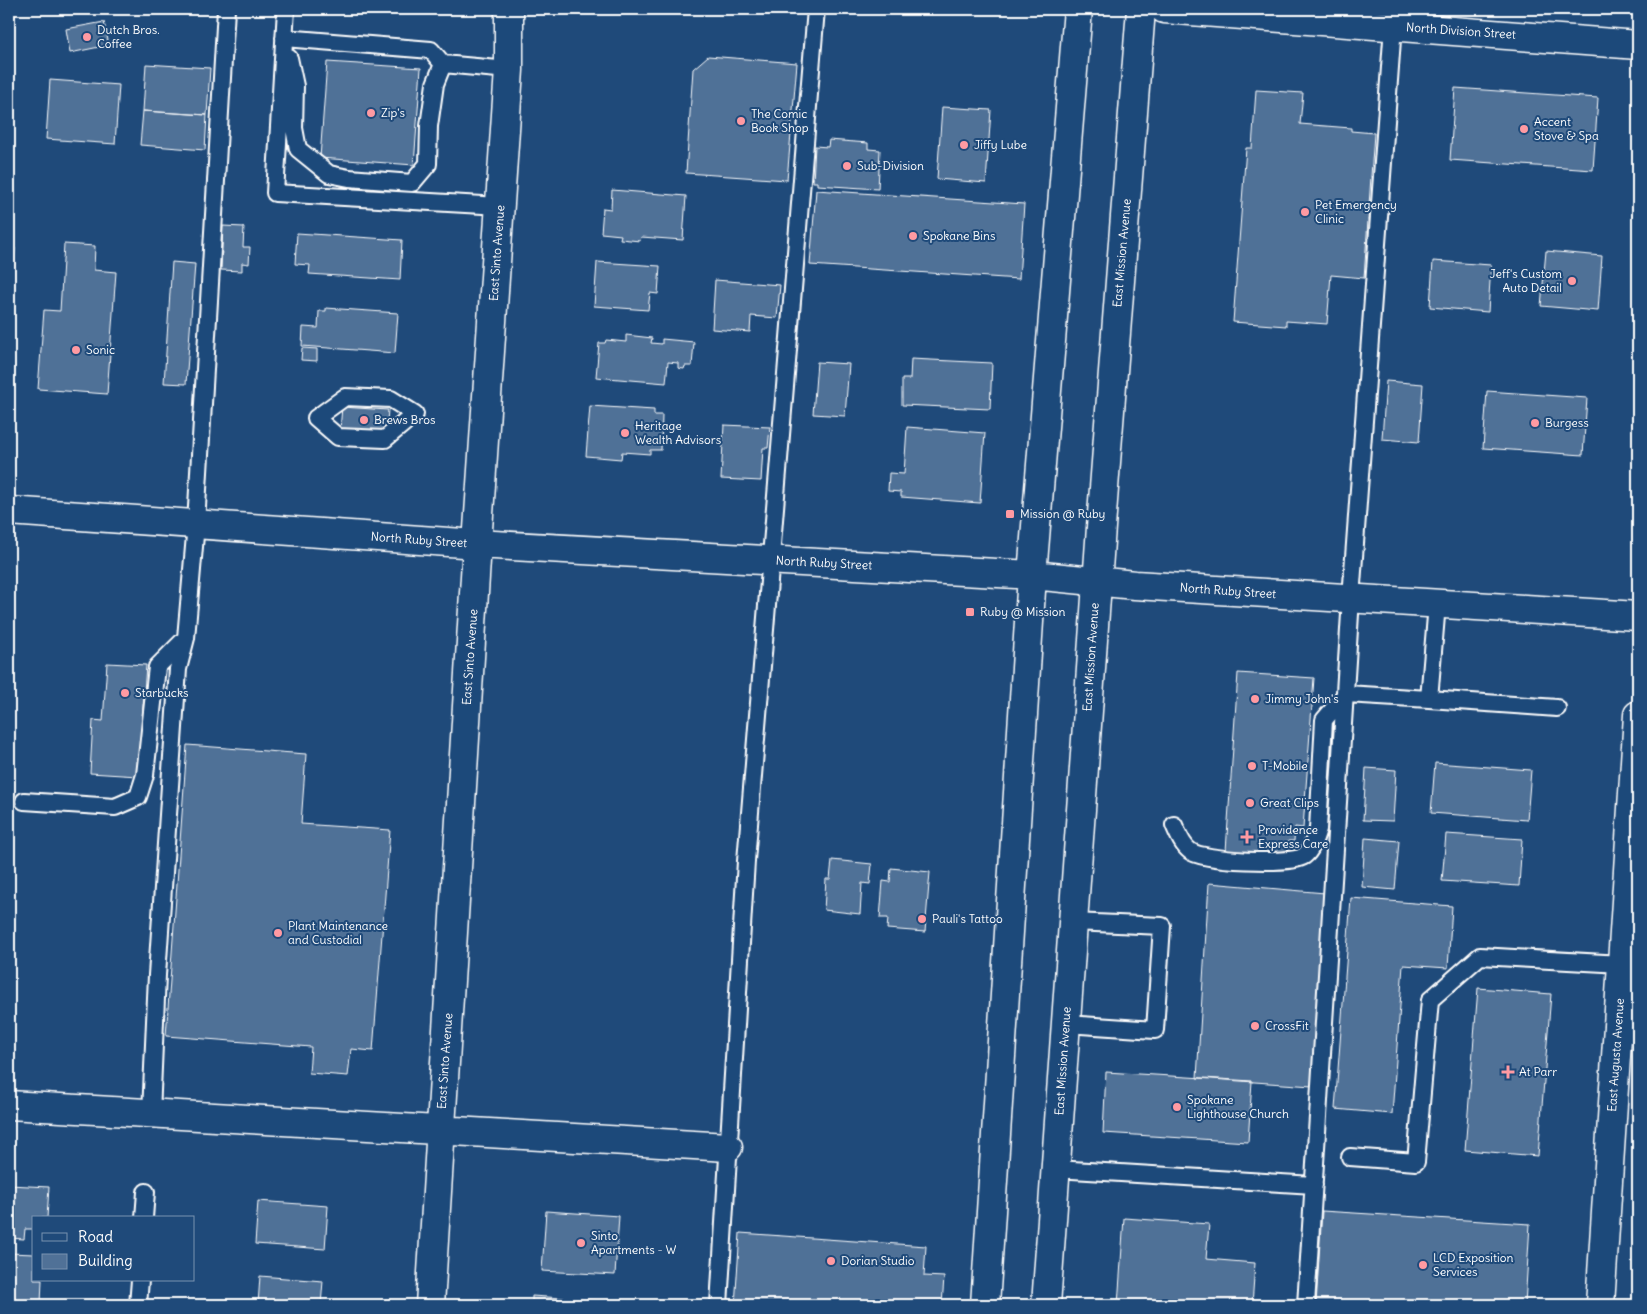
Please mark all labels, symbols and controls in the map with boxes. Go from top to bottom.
street label: North Division Street [1406,19,1516,42]
place label: Dutch Bros. Coffee [97,22,160,51]
marker: Dutch Bros. Coffee [81,31,93,43]
place label: Zip's [381,105,405,120]
place label: The Comic Book Shop [751,106,809,135]
marker: Zip's [365,107,377,119]
place label: Accent Stove & Spa [1534,114,1599,143]
marker: The Comic Book Shop [735,115,747,127]
marker: Accent Stove & Spa [1518,123,1530,135]
place label: Jiffy Lube [974,137,1027,152]
marker: Jiffy Lube [958,139,970,151]
place label: Sub-Division [857,158,924,173]
marker: Sub-Division [841,160,853,172]
place label: Pet Emergency Clinic [1315,197,1397,226]
street label: East Mission Avenue [1109,198,1134,308]
street label: East Sinto Avenue [486,204,507,301]
marker: Pet Emergency Clinic [1299,206,1311,218]
place label: Spokane Bins [923,228,995,243]
marker: Spokane Bins [907,230,919,242]
place label: Jeff's Custom Auto Detail [1489,266,1562,295]
marker: Jeff's Custom Auto Detail [1566,275,1578,287]
place label: Sonic [86,342,115,357]
marker: Sonic [70,344,82,356]
place label: Brews Bros [374,412,435,427]
marker: Brews Bros [358,414,370,426]
place label: Burgess [1545,415,1589,430]
marker: Burgess [1529,417,1541,429]
place label: Heritage Wealth Advisors [635,418,721,447]
marker: Heritage Wealth Advisors [619,427,631,439]
place label: Mission @ Ruby [1020,506,1105,521]
marker: Mission @ Ruby [1004,508,1016,520]
street label: North Ruby Street [370,529,468,550]
street label: North Ruby Street [775,552,873,573]
street label: North Ruby Street [1179,580,1277,601]
street label: East Mission Avenue [1079,602,1102,712]
place label: Ruby @ Mission [980,604,1065,619]
marker: Ruby @ Mission [964,606,976,618]
street label: East Sinto Avenue [459,608,480,705]
place label: Starbucks [135,685,189,700]
marker: Starbucks [119,687,131,699]
place label: Jimmy John's [1265,691,1339,706]
marker: Jimmy John's [1249,693,1261,705]
place label: T-Mobile [1262,758,1308,773]
marker: T-Mobile [1246,760,1258,772]
place label: Great Clips [1260,795,1319,810]
marker: Great Clips [1244,797,1256,809]
place label: Providence Express Care [1258,822,1328,851]
marker: Providence Express Care [1240,830,1254,844]
place label: Pauli's Tattoo [932,911,1003,926]
marker: Pauli's Tattoo [916,913,928,925]
place label: Plant Maintenance and Custodial [288,918,388,947]
marker: Plant Maintenance and Custodial [272,927,284,939]
street label: East Augusta Avenue [1604,998,1627,1112]
street label: East Mission Avenue [1051,1006,1074,1116]
street label: East Sinto Avenue [434,1012,455,1109]
place label: CrossFit [1265,1018,1309,1033]
marker: CrossFit [1249,1020,1261,1032]
place label: At Parr [1519,1064,1557,1079]
marker: At Parr [1501,1065,1515,1079]
place label: Spokane Lighthouse Church [1187,1092,1289,1121]
marker: Spokane Lighthouse Church [1171,1101,1183,1113]
legend [32,1216,195,1282]
text: Road [78,1227,113,1246]
place label: Sinto Apartments - W [591,1228,677,1257]
marker: Sinto Apartments - W [575,1237,587,1249]
place label: LCD Exposition Services [1433,1250,1513,1279]
text: Building [78,1251,133,1270]
place label: Dorian Studio [841,1253,915,1268]
marker: Dorian Studio [825,1255,837,1267]
marker: LCD Exposition Services [1417,1259,1429,1271]

